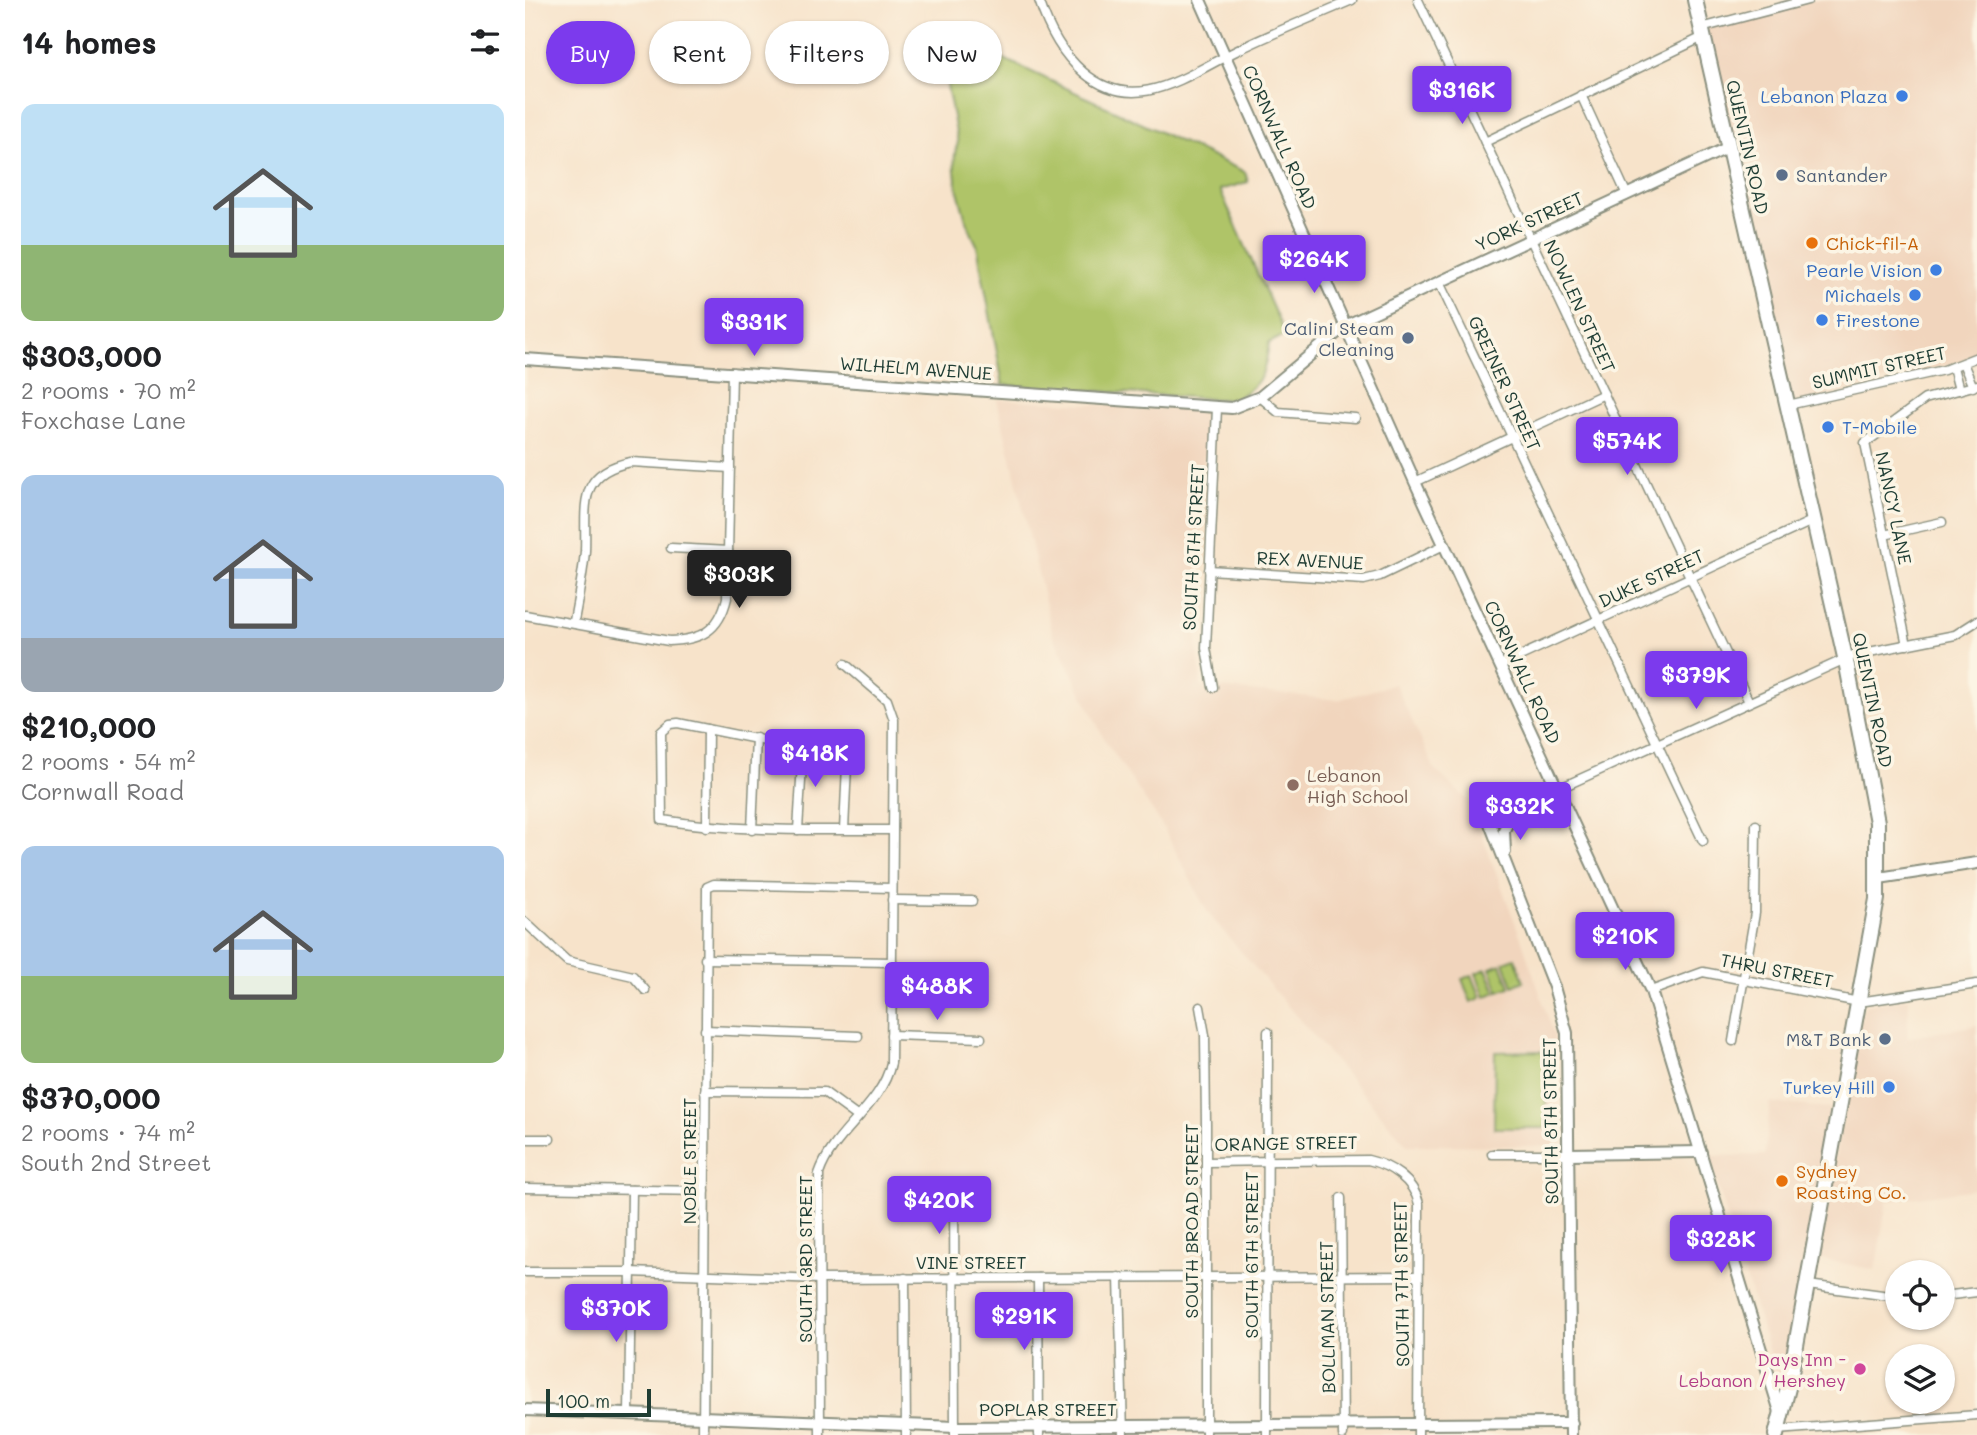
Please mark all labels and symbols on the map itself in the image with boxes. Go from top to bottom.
street label: CORNWALL ROAD [1237,61,1323,213]
pin: $316K [1413,66,1511,126]
street label: QUENTIN ROAD [1721,77,1775,217]
place label: Lebanon Plaza [1760,84,1888,108]
marker: Lebanon Plaza [1894,88,1910,104]
place label: Santander [1796,163,1888,187]
marker: Santander [1774,167,1790,183]
street label: YORK STREET [1471,185,1587,257]
place label: Chick-fil-A [1826,231,1919,255]
street label: NOWLEN STREET [1539,235,1621,377]
marker: Chick-fil-A [1804,235,1820,251]
pin: $264K [1265,236,1363,295]
place label: Pearle Vision [1806,258,1922,282]
marker: Pearle Vision [1928,262,1944,278]
place label: Michaels [1825,283,1901,307]
marker: Michaels [1907,287,1923,303]
pin: $331K [705,298,803,358]
place label: Firestone [1836,308,1920,332]
street label: GREINER STREET [1463,312,1547,454]
marker: Firestone [1814,312,1830,328]
place label: Calini Steam Cleaning [1284,316,1394,361]
marker: Calini Steam Cleaning [1400,330,1416,346]
street label: SUMMIT STREET [1810,340,1948,394]
street label: WILHELM AVENUE [839,351,993,385]
place label: T-Mobile [1842,415,1917,439]
pin: $574K [1578,418,1676,477]
marker: T-Mobile [1820,419,1836,435]
street label: NANCY LANE [1870,449,1918,567]
street label: SOUTH 8TH STREET [1177,463,1209,631]
street label: DUKE STREET [1594,543,1708,613]
street label: REX AVENUE [1256,545,1364,575]
pin: $303K [690,550,788,610]
street label: CORNWALL ROAD [1479,596,1567,748]
street label: QUENTIN ROAD [1847,630,1899,770]
pin: $379K [1647,652,1745,711]
pin: $418K [766,730,864,789]
place label: Lebanon High School [1307,763,1408,808]
marker: Lebanon High School [1285,777,1301,793]
pin: $332K [1471,782,1569,842]
pin: $210K [1576,912,1674,972]
street label: THRU STREET [1719,947,1835,993]
pin: $488K [888,962,986,1022]
place label: M&T Bank [1786,1027,1871,1051]
marker: M&T Bank [1877,1031,1893,1047]
street label: SOUTH 8TH STREET [1537,1037,1563,1205]
place label: Turkey Hill [1783,1075,1875,1099]
marker: Turkey Hill [1881,1079,1897,1095]
street label: NOBLE STREET [677,1098,701,1224]
street label: SOUTH BROAD STREET [1179,1124,1203,1318]
street label: ORANGE STREET [1214,1130,1358,1156]
place label: Sydney Roasting Co. [1796,1159,1907,1204]
street label: SOUTH 6TH STREET [1239,1172,1263,1338]
marker: Sydney Roasting Co. [1774,1173,1790,1189]
street label: SOUTH 3RD STREET [793,1175,817,1343]
pin: $420K [890,1176,988,1236]
street label: SOUTH 7TH STREET [1388,1201,1414,1367]
pin: $328K [1672,1216,1770,1275]
street label: BOLLMAN STREET [1314,1241,1340,1393]
street label: VINE STREET [915,1250,1027,1274]
pin: $370K [567,1284,665,1344]
pin: $291K [975,1292,1073,1352]
place label: Days Inn - Lebanon / Hershey [1679,1347,1846,1392]
marker: Days Inn - Lebanon / Hershey [1852,1361,1868,1377]
scale bar [546,1386,651,1418]
street label: POPLAR STREET [979,1397,1117,1421]

